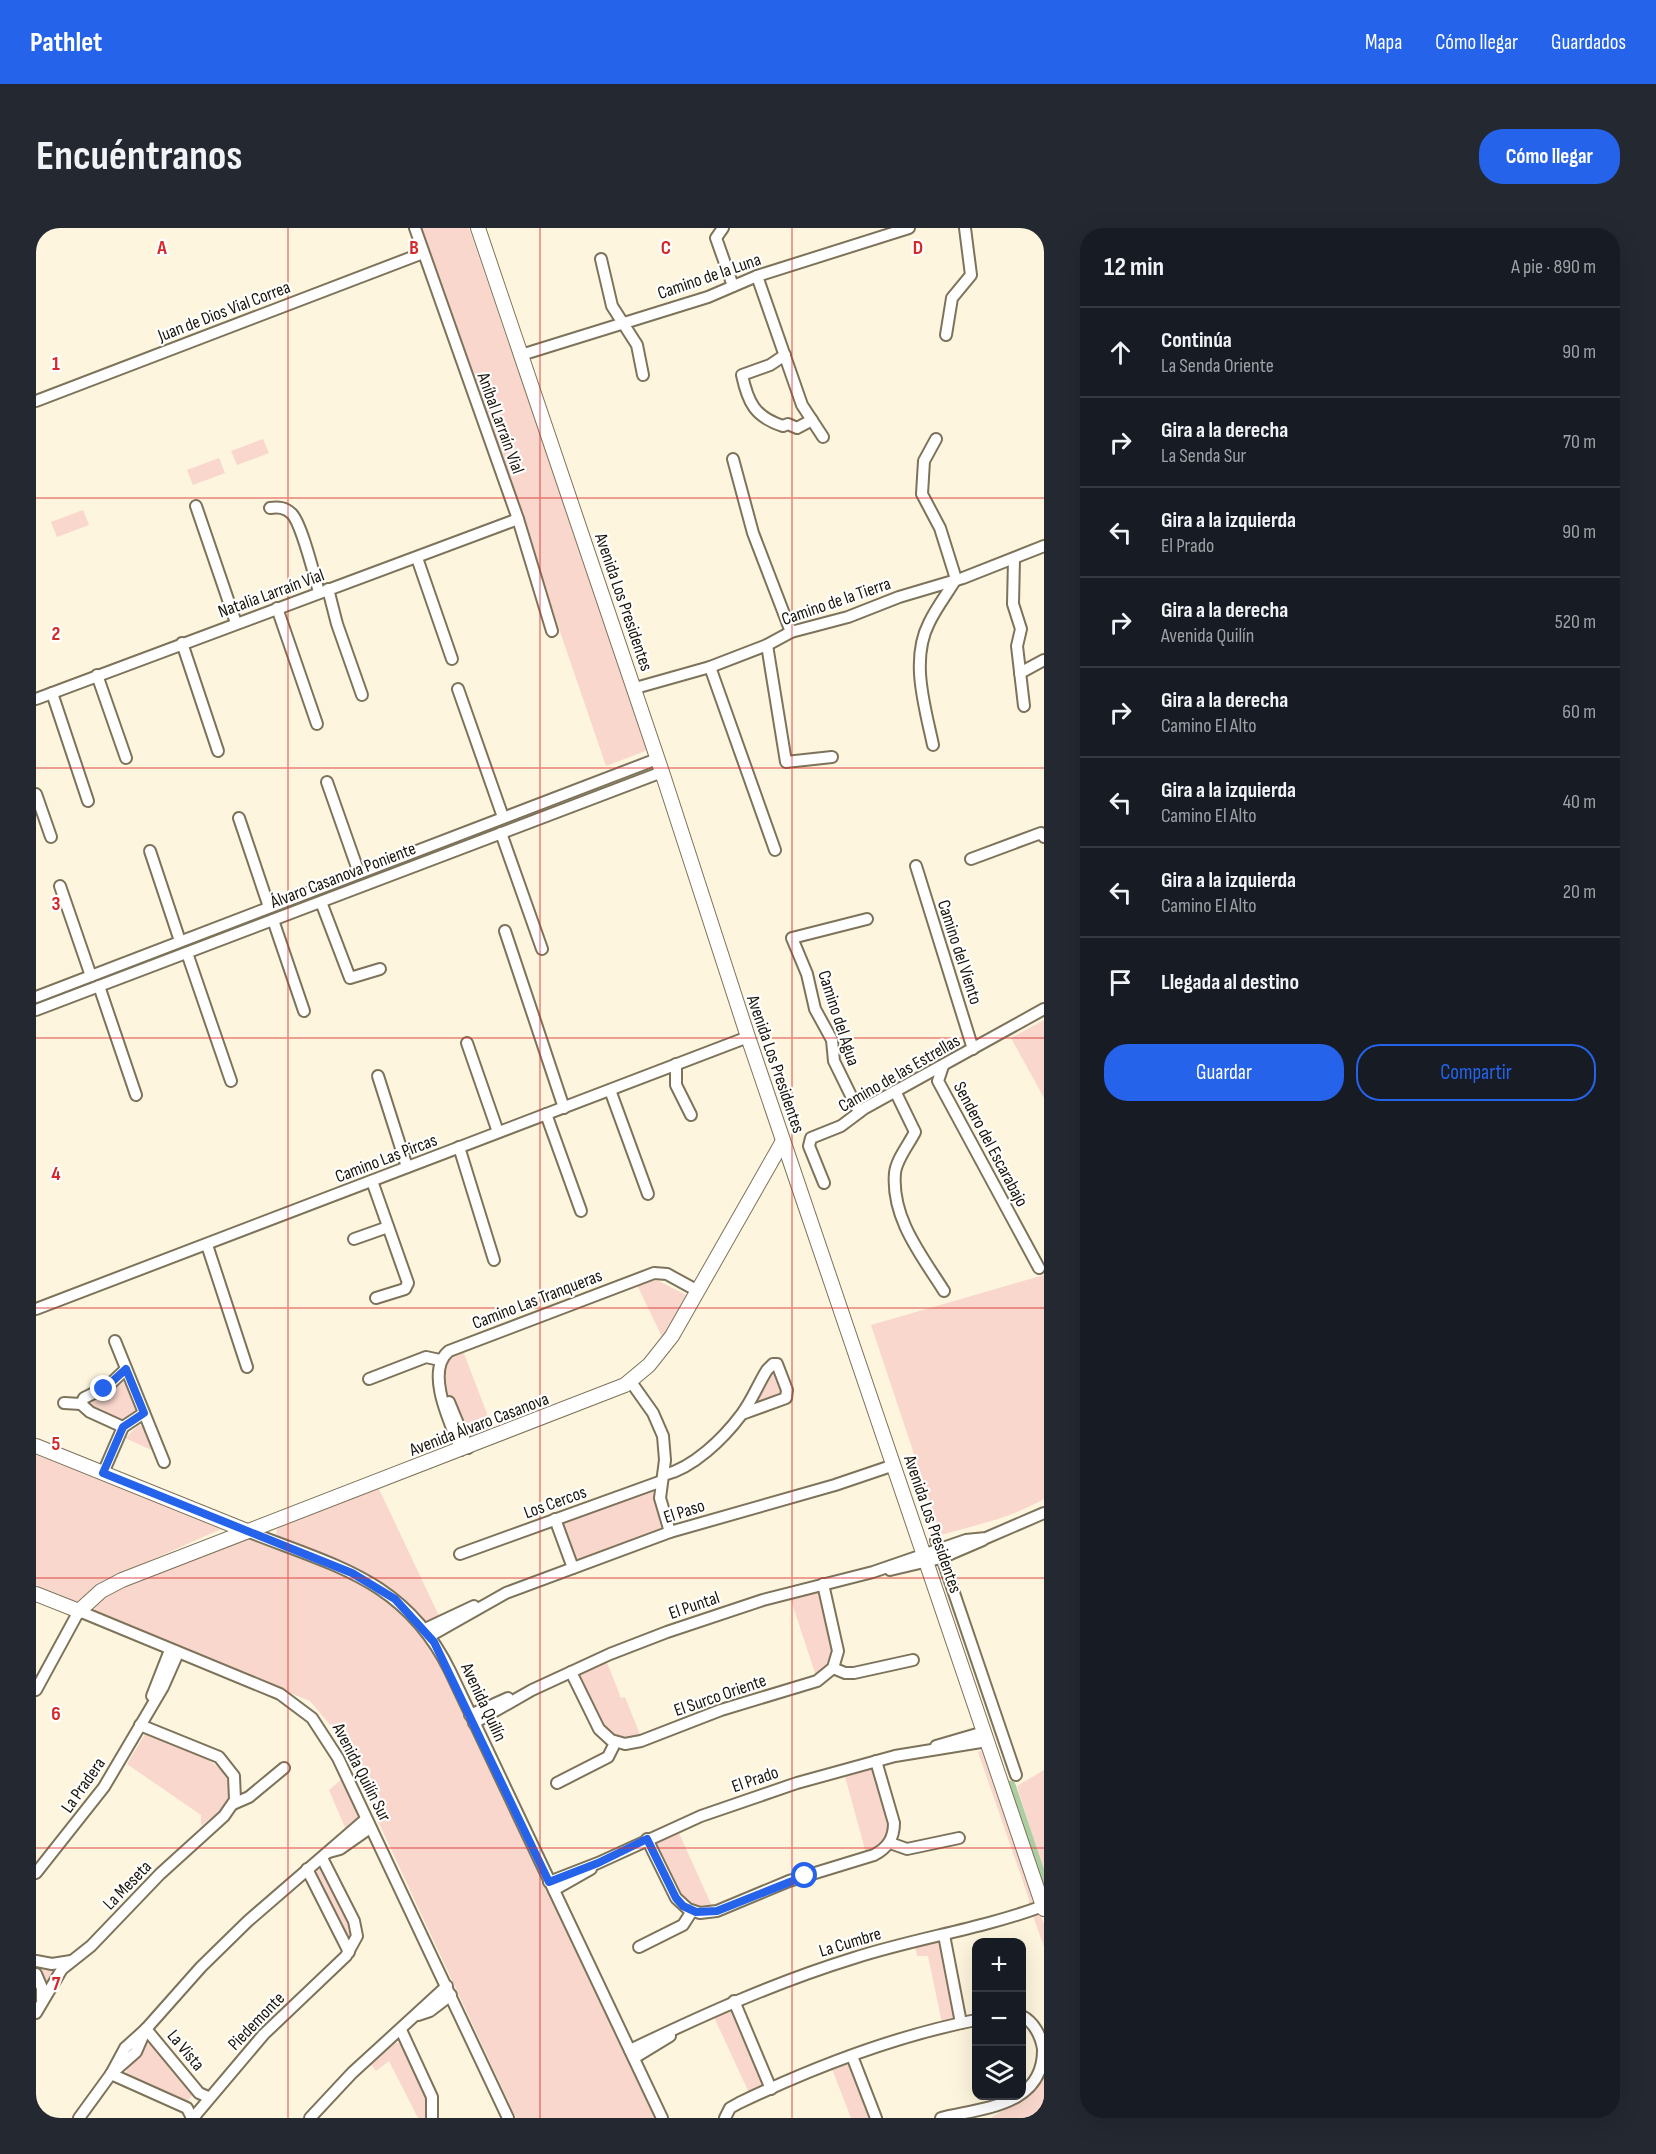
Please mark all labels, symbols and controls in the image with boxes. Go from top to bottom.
text: Pathlet [30,26,102,59]
text: Mapa [1365,30,1402,55]
text: Cómo llegar [1435,30,1518,55]
text: Guardados [1551,30,1626,55]
button: Cómo llegar [1479,129,1620,184]
text: Encuéntranos [36,131,242,182]
text: A [156,236,167,260]
text: B [409,236,419,260]
text: D [913,236,923,260]
street label: Camino de la Luna [654,248,764,304]
text: 12 min [1104,252,1164,283]
text: A pie · 890 m [1511,255,1596,279]
street label: Juan de Dios Vial Correa [154,277,293,347]
text: Continúa [1161,327,1232,354]
icon: ahead [1104,336,1137,369]
text: 90 m [1562,340,1596,364]
text: 1 [52,352,60,376]
text: La Senda Oriente [1161,354,1274,378]
street label: Aníbal Larraín Vial [472,369,529,477]
text: Gira a la derecha [1161,417,1288,444]
icon: right [1104,426,1137,459]
text: 70 m [1563,430,1596,454]
text: La Senda Sur [1161,444,1246,468]
text: Gira a la izquierda [1161,507,1296,534]
icon: left [1104,516,1137,549]
text: 90 m [1562,520,1596,544]
street label: Avenida Los Presidentes [590,530,657,674]
text: El Prado [1161,534,1214,558]
street label: Natalia Larraín Vial [215,565,327,622]
street label: Camino de la Tierra [779,573,893,630]
text: Gira a la derecha [1161,597,1288,624]
icon: right [1104,606,1137,639]
text: 520 m [1555,610,1596,634]
text: 2 [52,622,60,646]
text: Avenida Quilín [1161,624,1254,648]
text: Gira a la derecha [1161,687,1288,714]
icon: right [1104,696,1137,729]
text: 60 m [1562,700,1596,724]
text: Camino El Alto [1161,714,1257,738]
text: Gira a la izquierda [1161,777,1296,804]
icon: left [1104,786,1137,819]
text: 40 m [1563,790,1596,814]
text: Camino El Alto [1161,804,1257,828]
street label: Álvaro Casanova Poniente [267,838,419,913]
text: Gira a la izquierda [1161,867,1296,894]
icon: left [1104,876,1137,909]
text: 20 m [1563,880,1596,904]
text: 3 [52,892,61,916]
text: Camino El Alto [1161,894,1257,918]
street label: Camino del Viento [933,897,986,1007]
icon: arrive [1104,966,1137,999]
street label: Camino del Agua [813,968,864,1068]
text: Llegada al destino [1161,969,1299,996]
street label: Avenida Los Presidentes [742,992,809,1136]
street label: Camino de las Estrellas [835,1030,964,1117]
button: Guardar [1104,1044,1344,1101]
button: Compartir [1356,1044,1596,1101]
street label: Sendero del Escarabajo [949,1078,1032,1210]
street label: Camino Las Pircas [332,1129,440,1188]
text: 4 [51,1162,61,1186]
street label: Camino Las Tranqueras [469,1265,605,1334]
route end [90,1375,116,1401]
street label: Avenida Álvaro Casanova [406,1388,552,1461]
text: 5 [52,1432,61,1456]
street label: Avenida Los Presidentes [899,1452,966,1596]
street label: Los Cercos [521,1481,589,1523]
street label: El Paso [661,1495,707,1528]
street label: El Puntal [666,1587,722,1624]
street label: Avenida Quilín [456,1659,511,1745]
street label: El Surco Oriente [671,1670,769,1721]
text: 6 [51,1702,61,1726]
street label: Avenida Quilín Sur [327,1719,395,1825]
street label: La Pradera [57,1754,110,1817]
street label: El Prado [729,1762,781,1797]
street label: La Meseta [99,1856,156,1914]
route start [791,1862,817,1888]
street label: La Cumbre [817,1923,884,1962]
map controls [972,1938,1026,2100]
button: + [972,1938,1026,1992]
text: 7 [52,1972,61,1996]
street label: Piedemonte [224,1988,289,2055]
button: − [972,1992,1026,2046]
street label: La Vista [163,2026,209,2075]
button: layers [972,2046,1026,2100]

